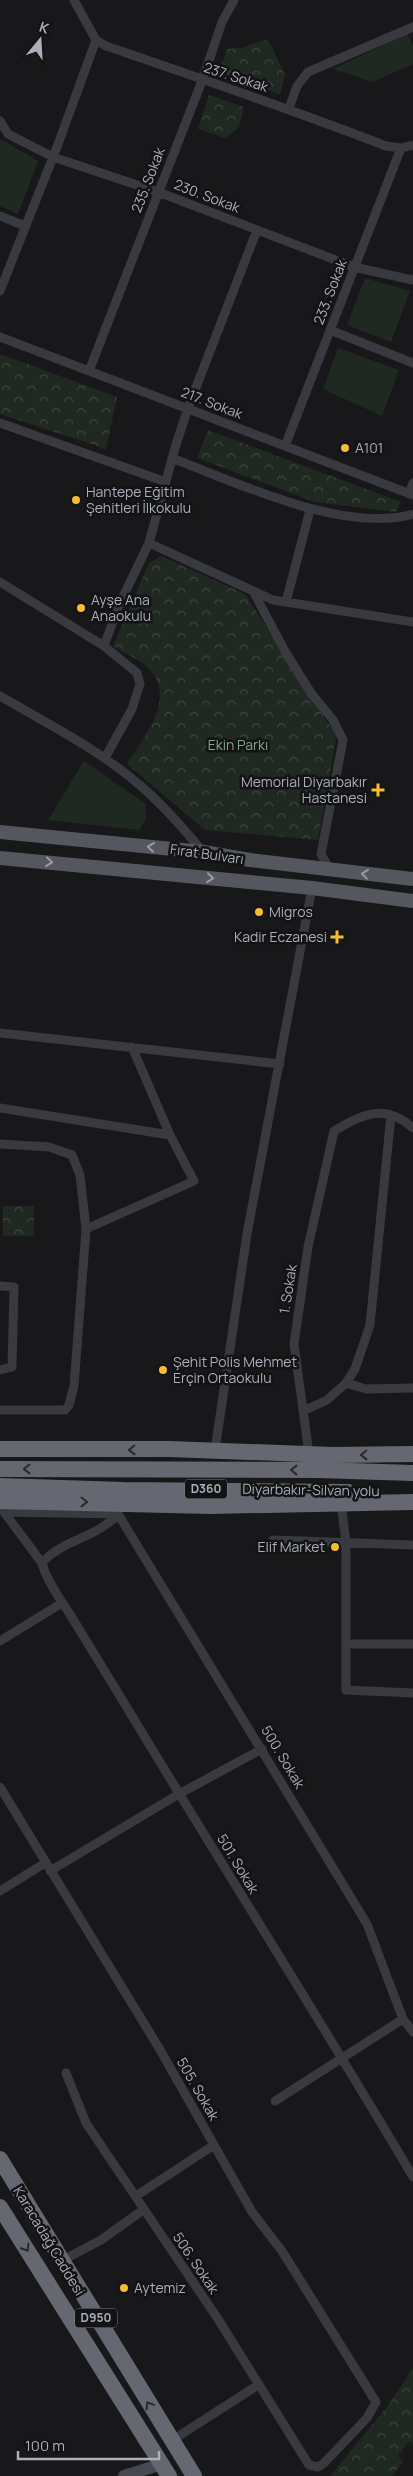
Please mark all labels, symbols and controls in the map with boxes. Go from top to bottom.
north arrow [15,15,65,65]
text: K [37,17,52,38]
street label: 237. Sokak [201,57,272,96]
street label: 235. Sokak [126,143,169,215]
street label: 230. Sokak [171,174,244,217]
street label: 233. Sokak [308,256,351,327]
street label: 217. Sokak [179,382,247,423]
place label: A101 [355,438,383,457]
marker: A101 [339,442,351,454]
place label: Hantepe Eğitim Şehitleri İlkokulu [86,482,191,517]
marker: Hantepe Eğitim Şehitleri İlkokulu [70,494,82,506]
place label: Ayşe Ana Anaokulu [91,590,151,625]
marker: Ayşe Ana Anaokulu [75,602,87,614]
park label: Ekin Parkı [208,735,268,754]
place label: Memorial Diyarbakır Hastanesi [241,772,367,807]
marker: Memorial Diyarbakır Hastanesi [371,783,385,797]
street label: Fırat Bulvarı [169,839,245,868]
one-way arrow [147,842,155,853]
one-way arrow [45,857,53,868]
one-way arrow [360,869,368,880]
one-way arrow [207,872,215,883]
place label: Migros [269,902,313,921]
marker: Migros [253,906,265,918]
place label: Kadir Eczanesi [234,927,327,946]
marker: Kadir Eczanesi [331,931,343,943]
street label: 1. Sokak [274,1262,301,1315]
place label: Şehit Polis Mehmet Erçin Ortaokulu [173,1352,297,1387]
marker: Şehit Polis Mehmet Erçin Ortaokulu [157,1364,169,1376]
one-way arrow [128,1445,136,1455]
one-way arrow [360,1449,368,1460]
one-way arrow [23,1464,30,1474]
one-way arrow [290,1465,298,1475]
street label: Diyarbakır-Silvan yolu [242,1479,380,1500]
road number: D360 [185,1480,227,1498]
one-way arrow [80,1497,88,1508]
place label: Elif Market [258,1537,325,1556]
marker: Elif Market [329,1541,341,1553]
street label: 500. Sokak [257,1722,310,1793]
street label: 501. Sokak [213,1830,264,1898]
street label: 505. Sokak [173,2054,225,2125]
street label: Karacadağ Caddesi [9,2183,90,2299]
street label: 506. Sokak [169,2228,225,2298]
one-way arrow [20,2243,29,2252]
place label: Aytemiz [134,2278,186,2297]
marker: Aytemiz [118,2282,130,2294]
road number: D950 [75,2308,117,2328]
one-way arrow [146,2402,155,2411]
scale bar [18,2428,159,2460]
text: 100 m [25,2435,65,2456]

